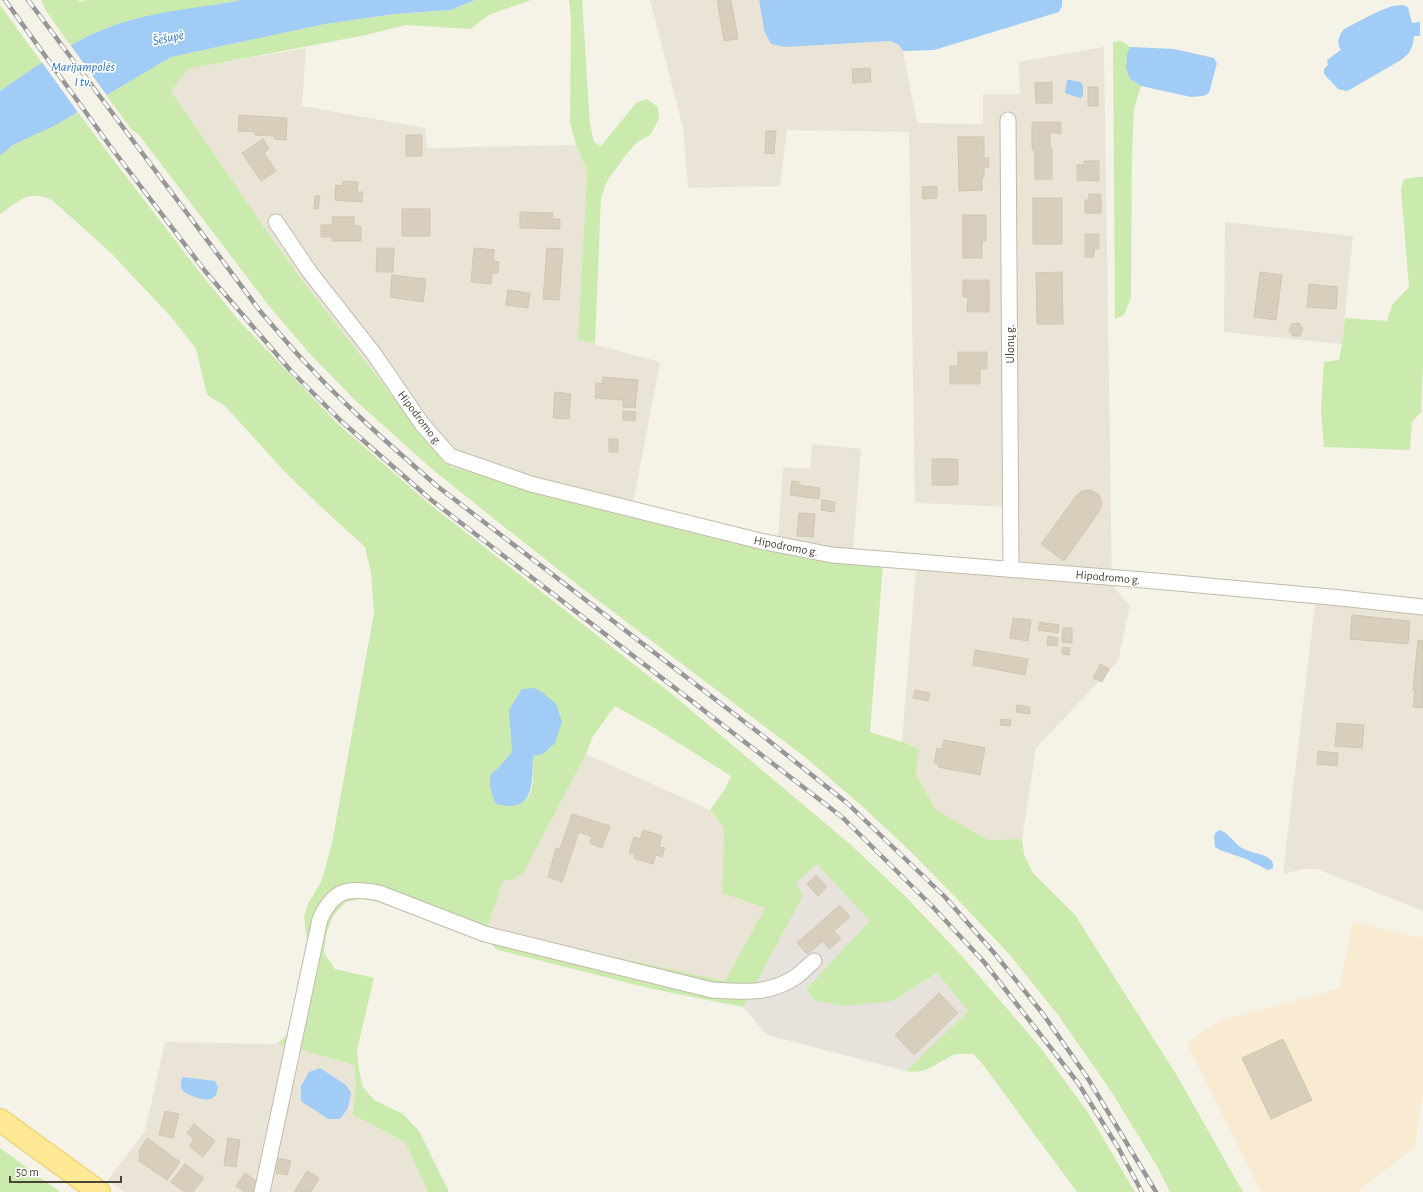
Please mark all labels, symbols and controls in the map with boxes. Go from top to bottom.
water label: Šešupė [151,28,185,48]
water label: Marijampolės I tv. [51,61,115,89]
street label: Ulonų g. [1004,324,1016,364]
street label: Hipodromo g. [396,388,444,448]
street label: Hipodromo g. [753,534,819,558]
street label: Hipodromo g. [1075,568,1141,586]
scale bar [10,1158,121,1184]
text: 50 m [16,1166,39,1178]

